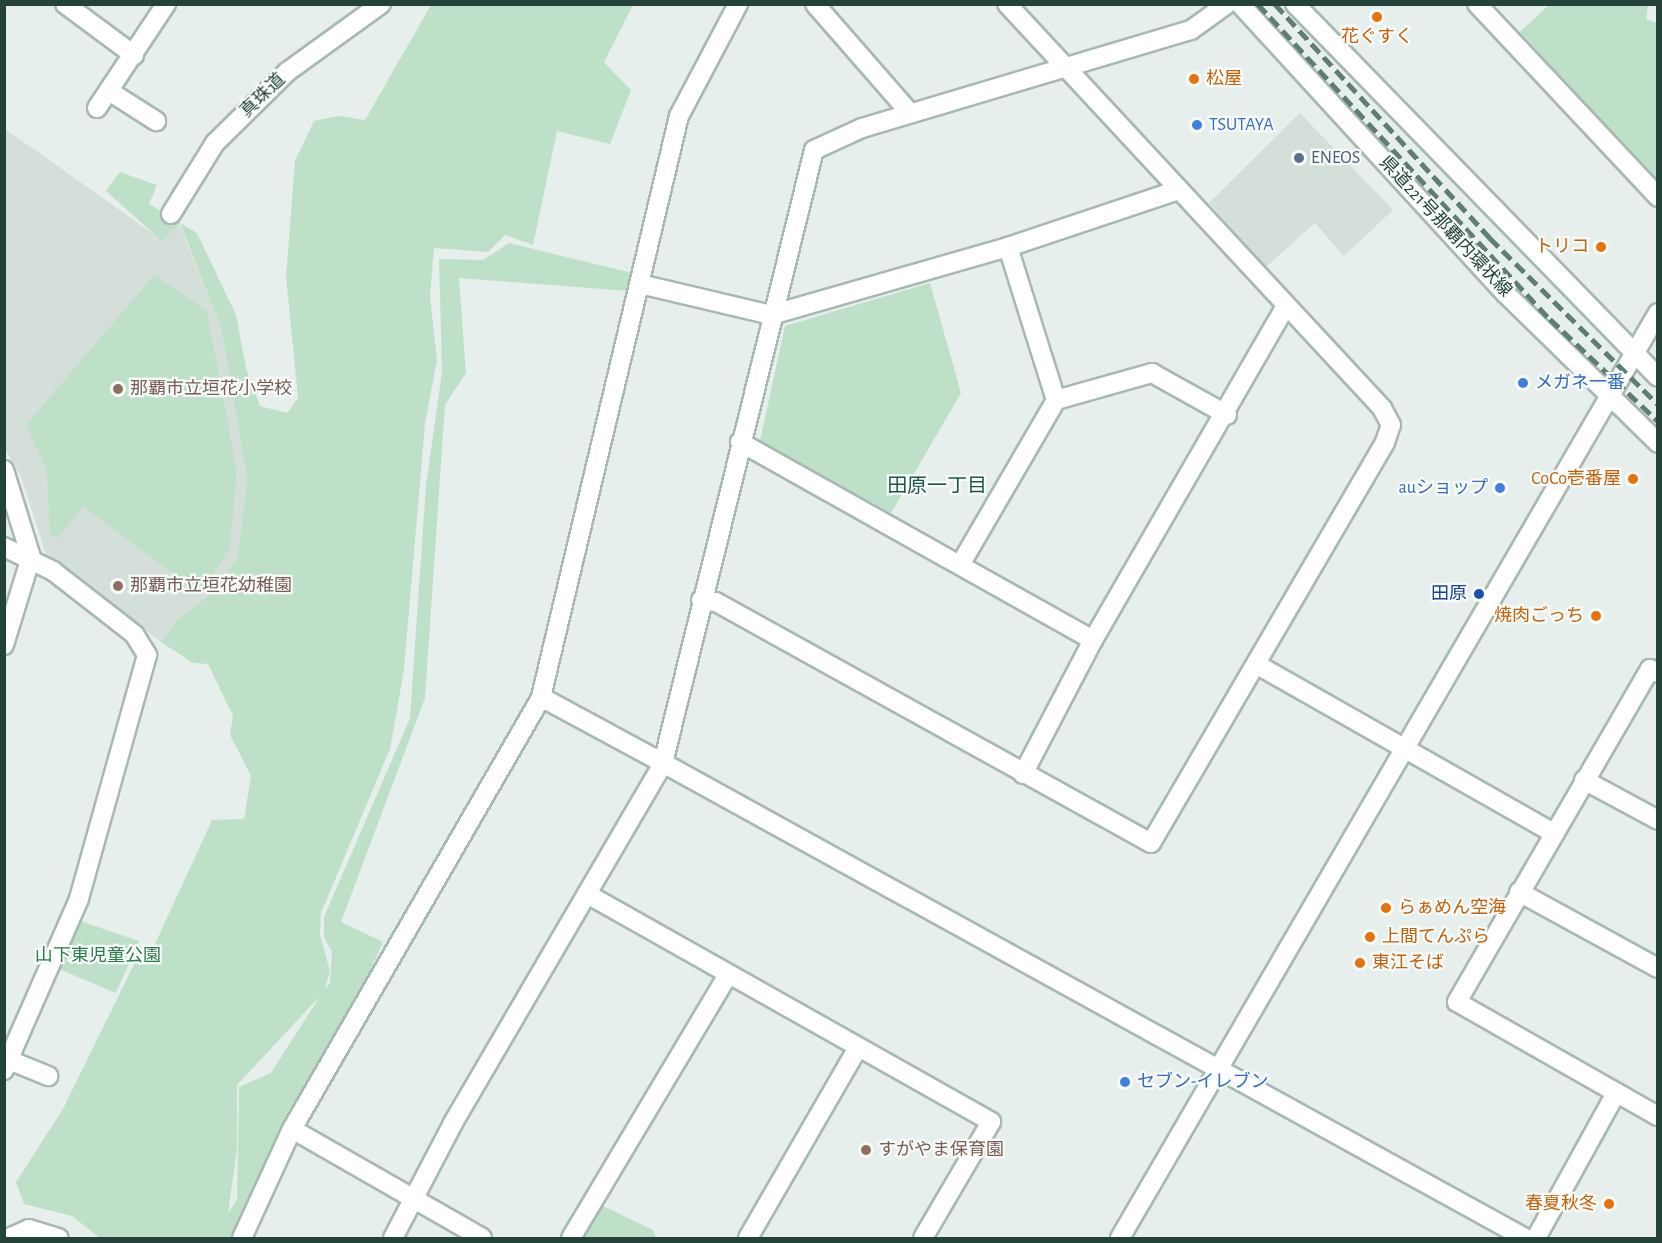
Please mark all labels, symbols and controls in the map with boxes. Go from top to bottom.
marker: 花ぐすく [1370,10,1384,24]
place label: 花ぐすく [1341,26,1413,48]
place label: 松屋 [1206,68,1242,90]
street label: 真珠道 [236,69,290,123]
marker: 松屋 [1187,72,1201,86]
place label: TSUTAYA [1209,114,1274,136]
marker: TSUTAYA [1190,118,1204,132]
place label: ENEOS [1311,147,1360,169]
marker: ENEOS [1292,151,1306,165]
street label: 県道221号那覇内環状線 [1374,152,1516,302]
place label: トリコ [1535,236,1589,258]
marker: トリコ [1594,240,1608,254]
place label: メガネ一番 [1535,372,1625,394]
marker: メガネ一番 [1516,376,1530,390]
place label: 那覇市立垣花小学校 [130,378,292,400]
marker: 那覇市立垣花小学校 [111,382,125,396]
place label: CoCo壱番屋 [1531,468,1621,490]
marker: CoCo壱番屋 [1626,472,1640,486]
district label: 田原一丁目 [887,474,987,498]
place label: auショップ [1399,477,1488,499]
marker: auショップ [1493,481,1507,495]
place label: 那覇市立垣花幼稚園 [130,575,292,597]
marker: 那覇市立垣花幼稚園 [111,579,125,593]
place label: 田原 [1431,583,1467,605]
marker: 田原 [1472,587,1486,601]
place label: 焼肉ごっち [1494,605,1584,627]
marker: 焼肉ごっち [1589,609,1603,623]
place label: らぁめん空海 [1398,897,1506,919]
marker: らぁめん空海 [1379,901,1393,915]
place label: 上間てんぷら [1382,926,1490,948]
marker: 上間てんぷら [1363,930,1377,944]
park label: 山下東児童公園 [35,945,161,967]
place label: 東江そば [1372,952,1444,974]
marker: 東江そば [1353,956,1367,970]
place label: セブン-イレブン [1137,1071,1269,1093]
marker: セブン-イレブン [1118,1075,1132,1089]
place label: すがやま保育園 [878,1139,1004,1161]
marker: すがやま保育園 [859,1143,873,1157]
place label: 春夏秋冬 [1525,1193,1597,1215]
marker: 春夏秋冬 [1602,1197,1616,1211]

